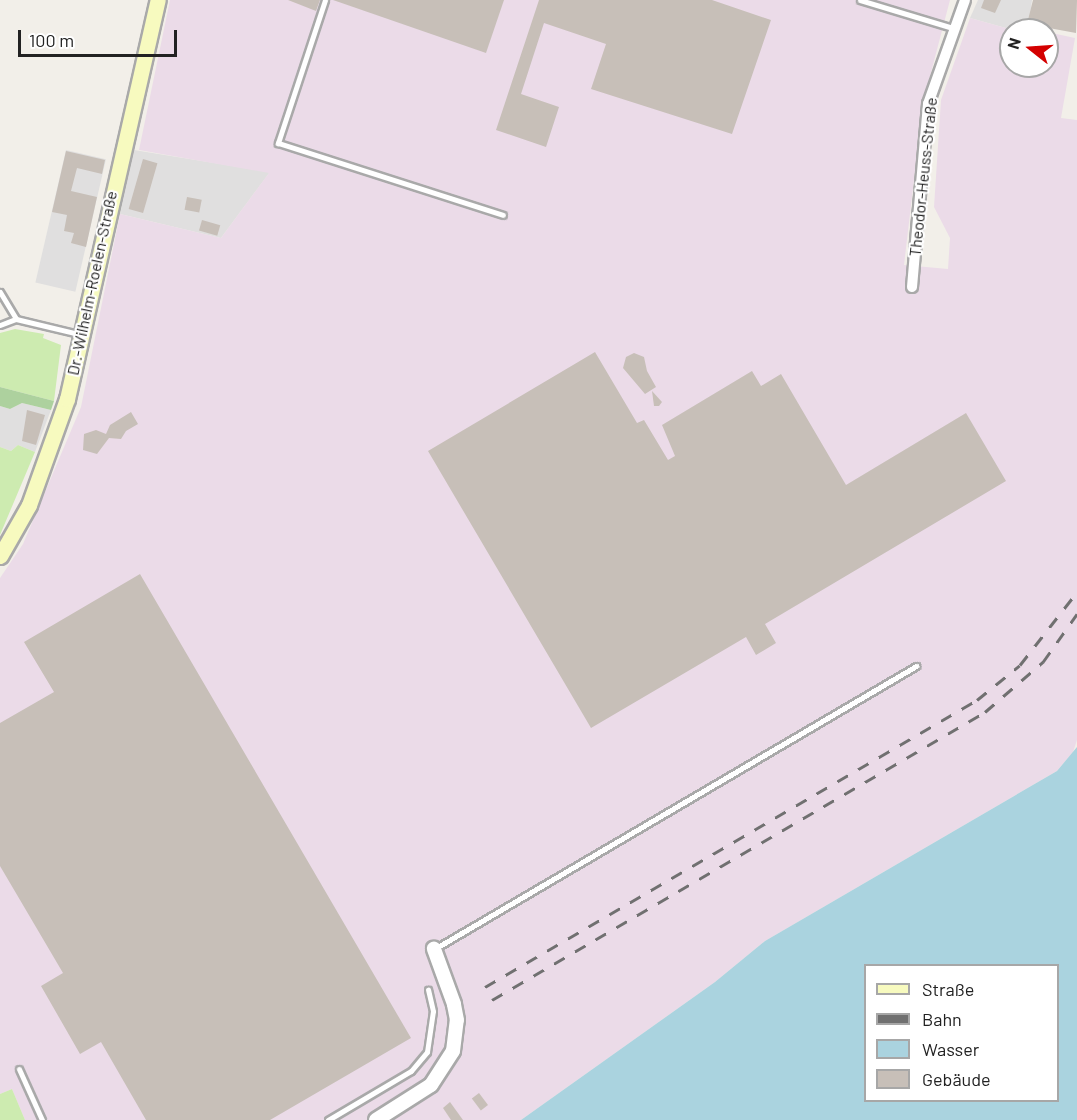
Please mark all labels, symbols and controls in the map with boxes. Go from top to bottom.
scale bar [21,18,180,56]
north arrow [999,18,1059,78]
text: 100 m [29,29,74,51]
text: N [1003,35,1024,51]
street label: Theodor-Heuss-Straße [905,96,941,258]
street label: Dr.-Wilhelm-Roelen-Straße [63,189,121,377]
legend [864,964,1059,1102]
text: Straße [922,978,974,1000]
text: Bahn [922,1008,962,1030]
text: Wasser [922,1038,979,1060]
text: Gebäude [922,1068,991,1090]

